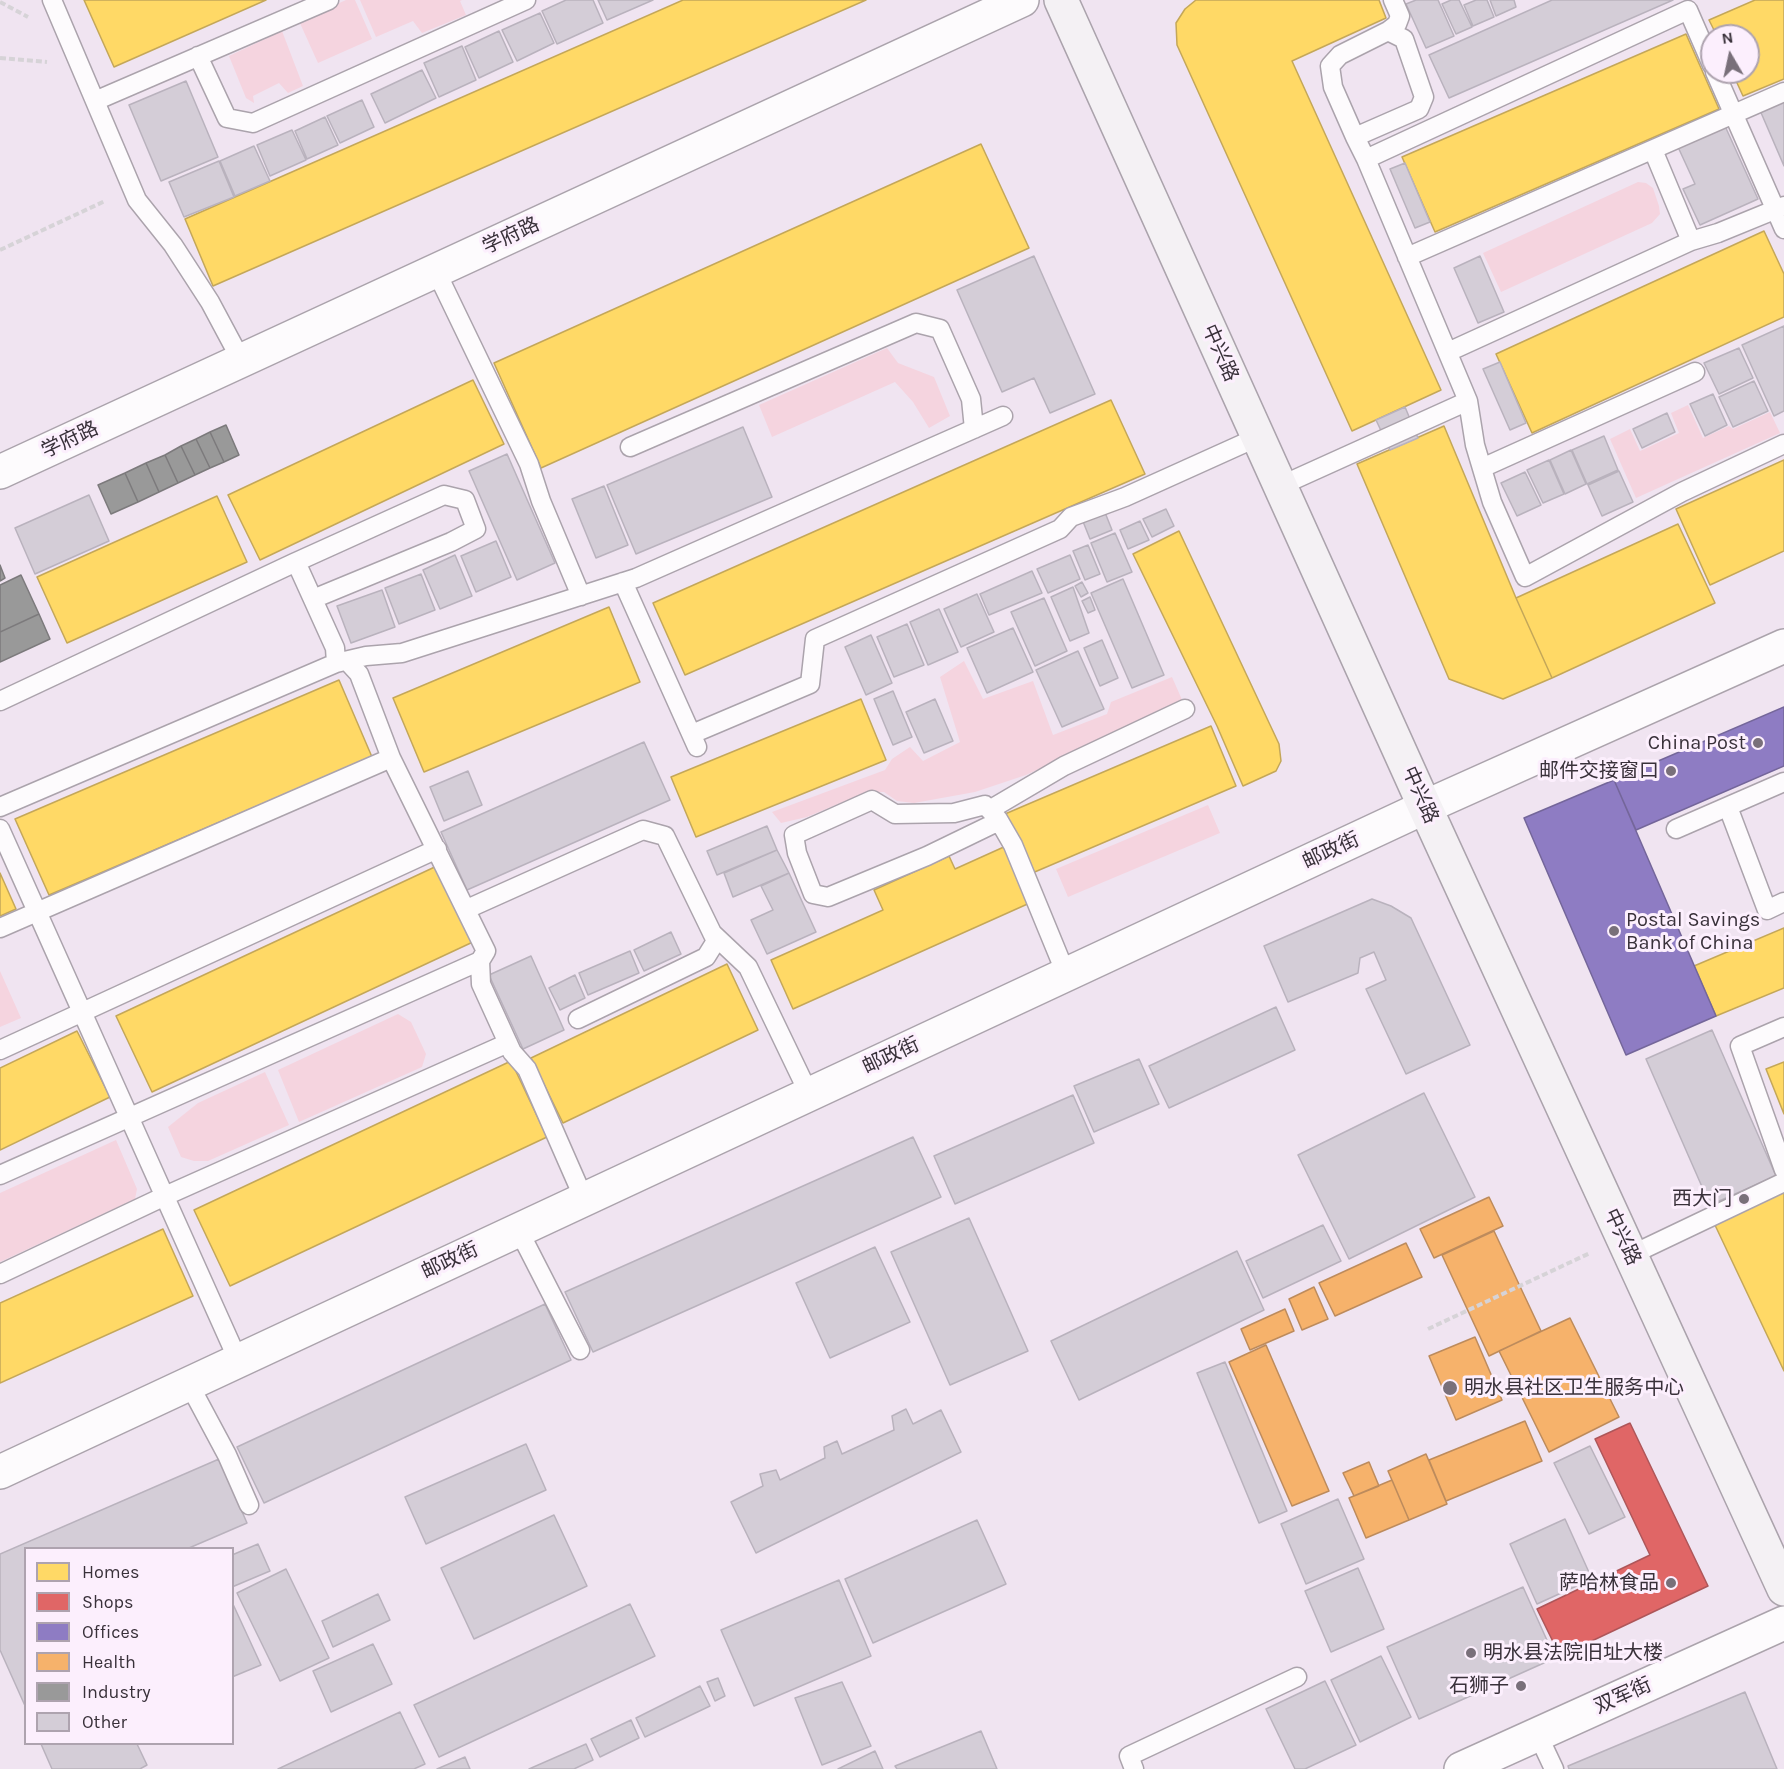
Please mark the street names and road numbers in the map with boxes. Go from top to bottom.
street label: 学府路 [479,212,543,260]
street label: 中兴路 [1197,321,1243,385]
street label: 学府路 [38,416,102,464]
street label: 中兴路 [1397,763,1443,827]
street label: 邮政街 [1299,827,1363,875]
street label: 邮政街 [859,1032,923,1080]
street label: 中兴路 [1598,1205,1646,1269]
street label: 邮政街 [418,1237,482,1285]
street label: 双军街 [1591,1673,1655,1719]

